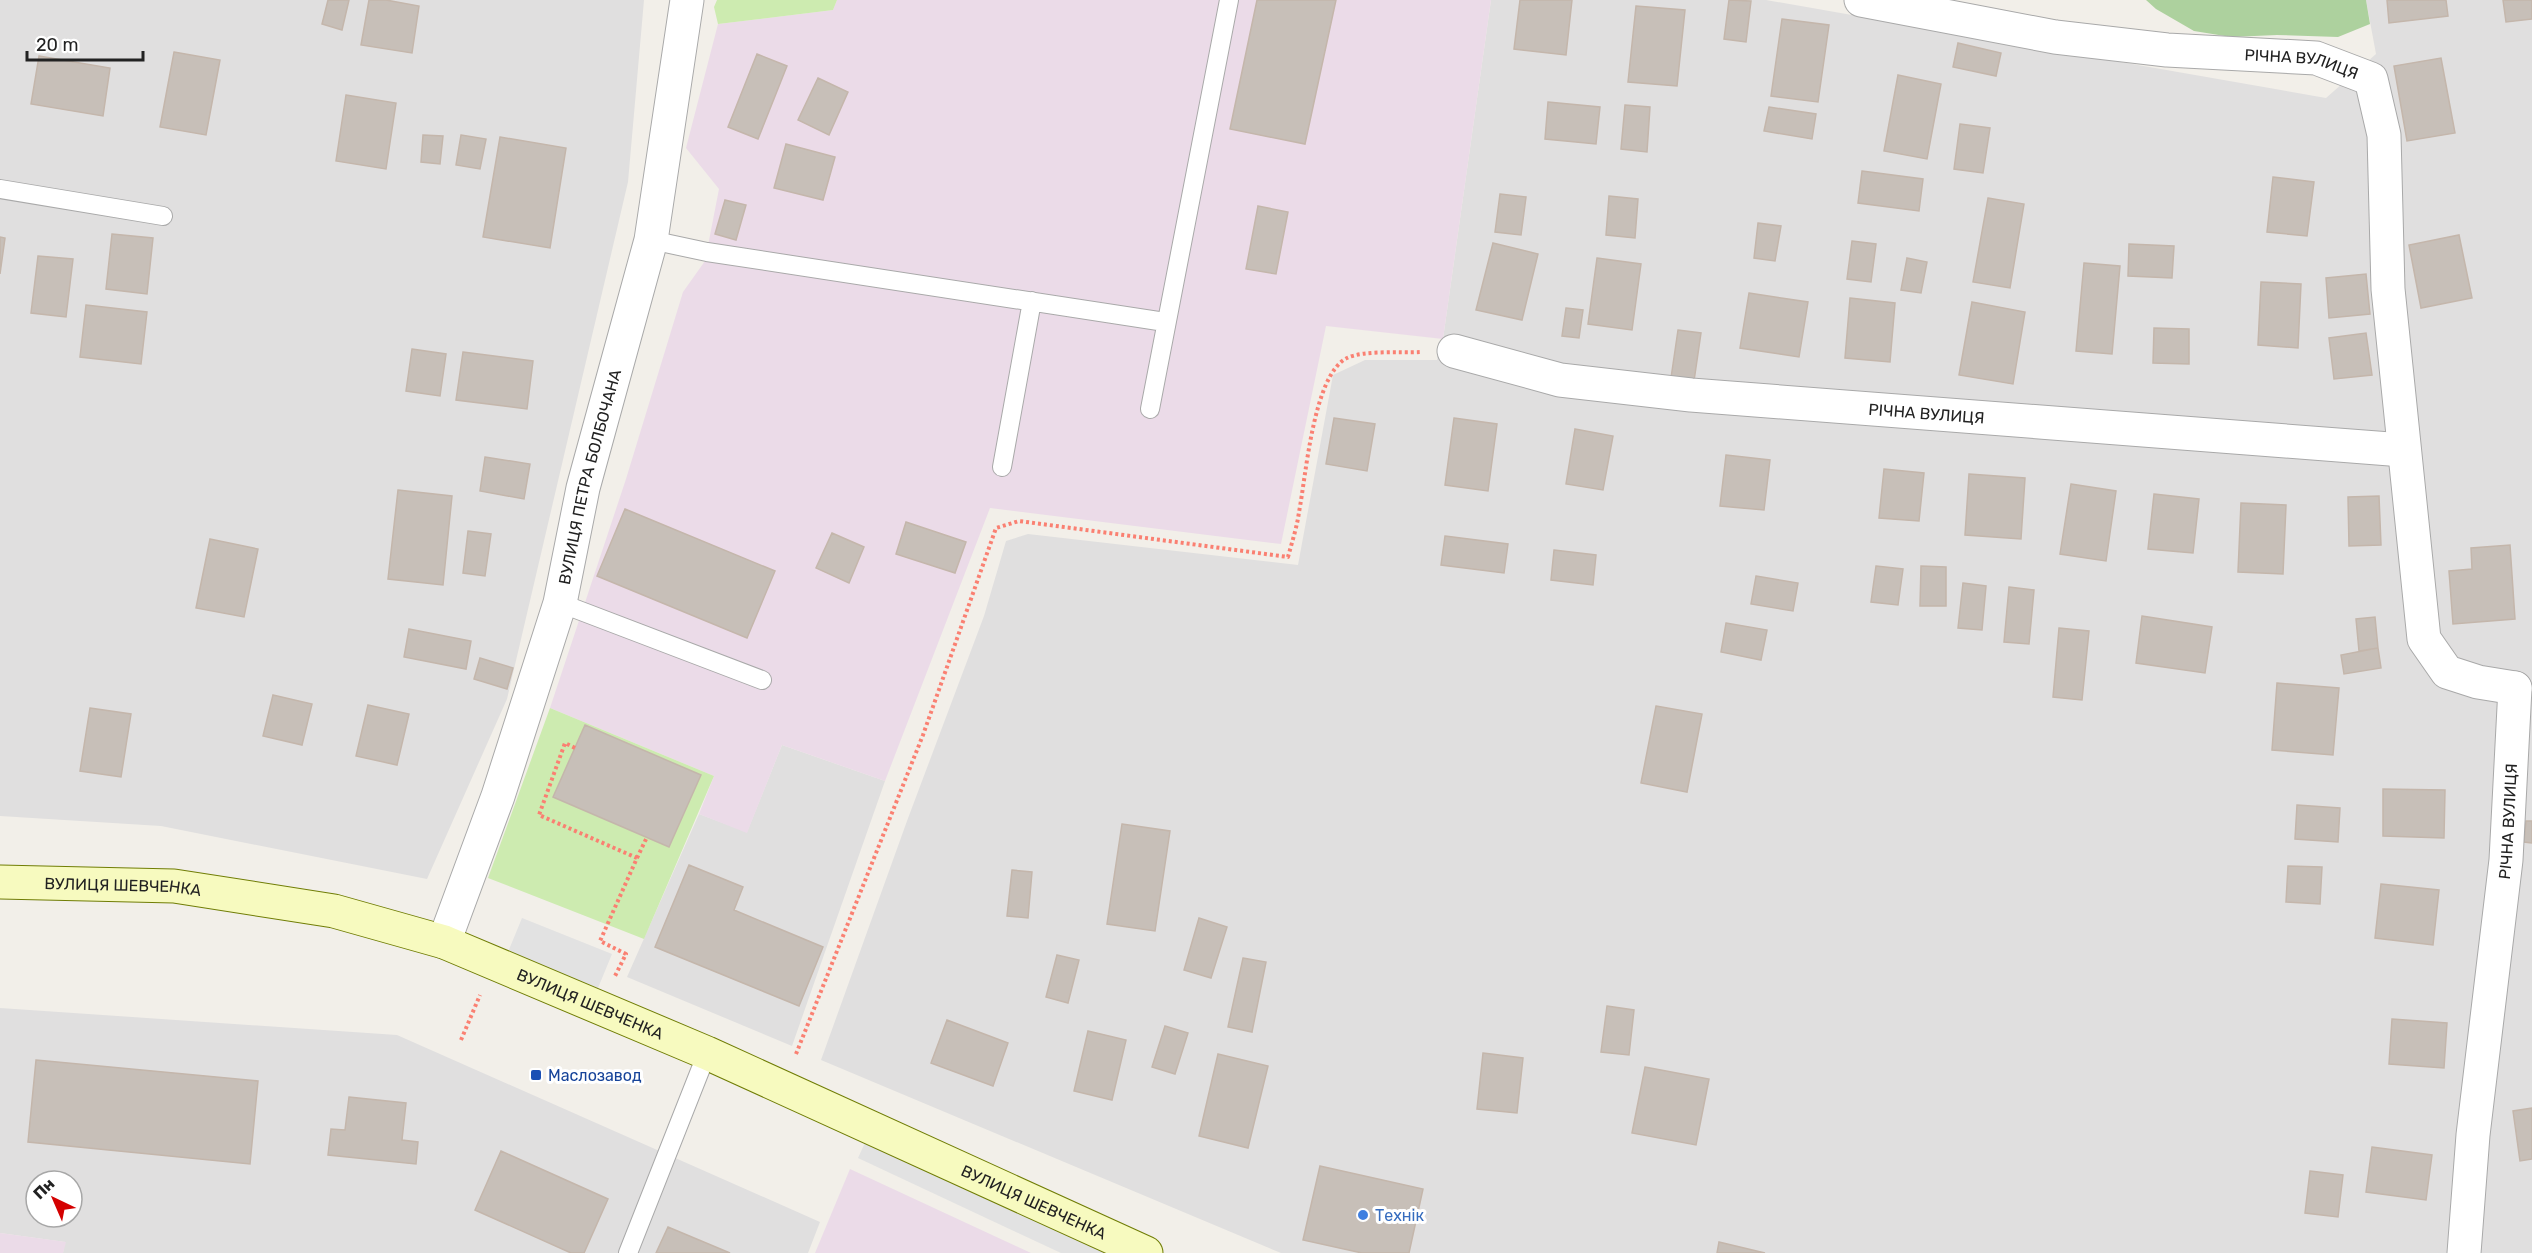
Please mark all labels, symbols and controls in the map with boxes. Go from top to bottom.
scale bar [27,24,142,62]
text: 20 m [36,34,78,56]
street label: РІЧНА ВУЛИЦЯ [2244,45,2361,83]
street label: ВУЛИЦЯ ПЕТРА БОЛБОЧАНА [555,367,625,586]
street label: РІЧНА ВУЛИЦЯ [1868,400,1985,428]
street label: РІЧНА ВУЛИЦЯ [2495,763,2521,881]
street label: ВУЛИЦЯ ШЕВЧЕНКА [44,874,203,900]
street label: ВУЛИЦЯ ШЕВЧЕНКА [514,965,666,1044]
place label: Маслозавод [548,1066,642,1085]
marker: Маслозавод [529,1068,543,1082]
street label: ВУЛИЦЯ ШЕВЧЕНКА [958,1161,1110,1244]
north arrow [24,1169,84,1229]
text: Пн [29,1174,58,1203]
place label: Технік [1375,1206,1424,1225]
marker: Технік [1356,1208,1370,1222]

